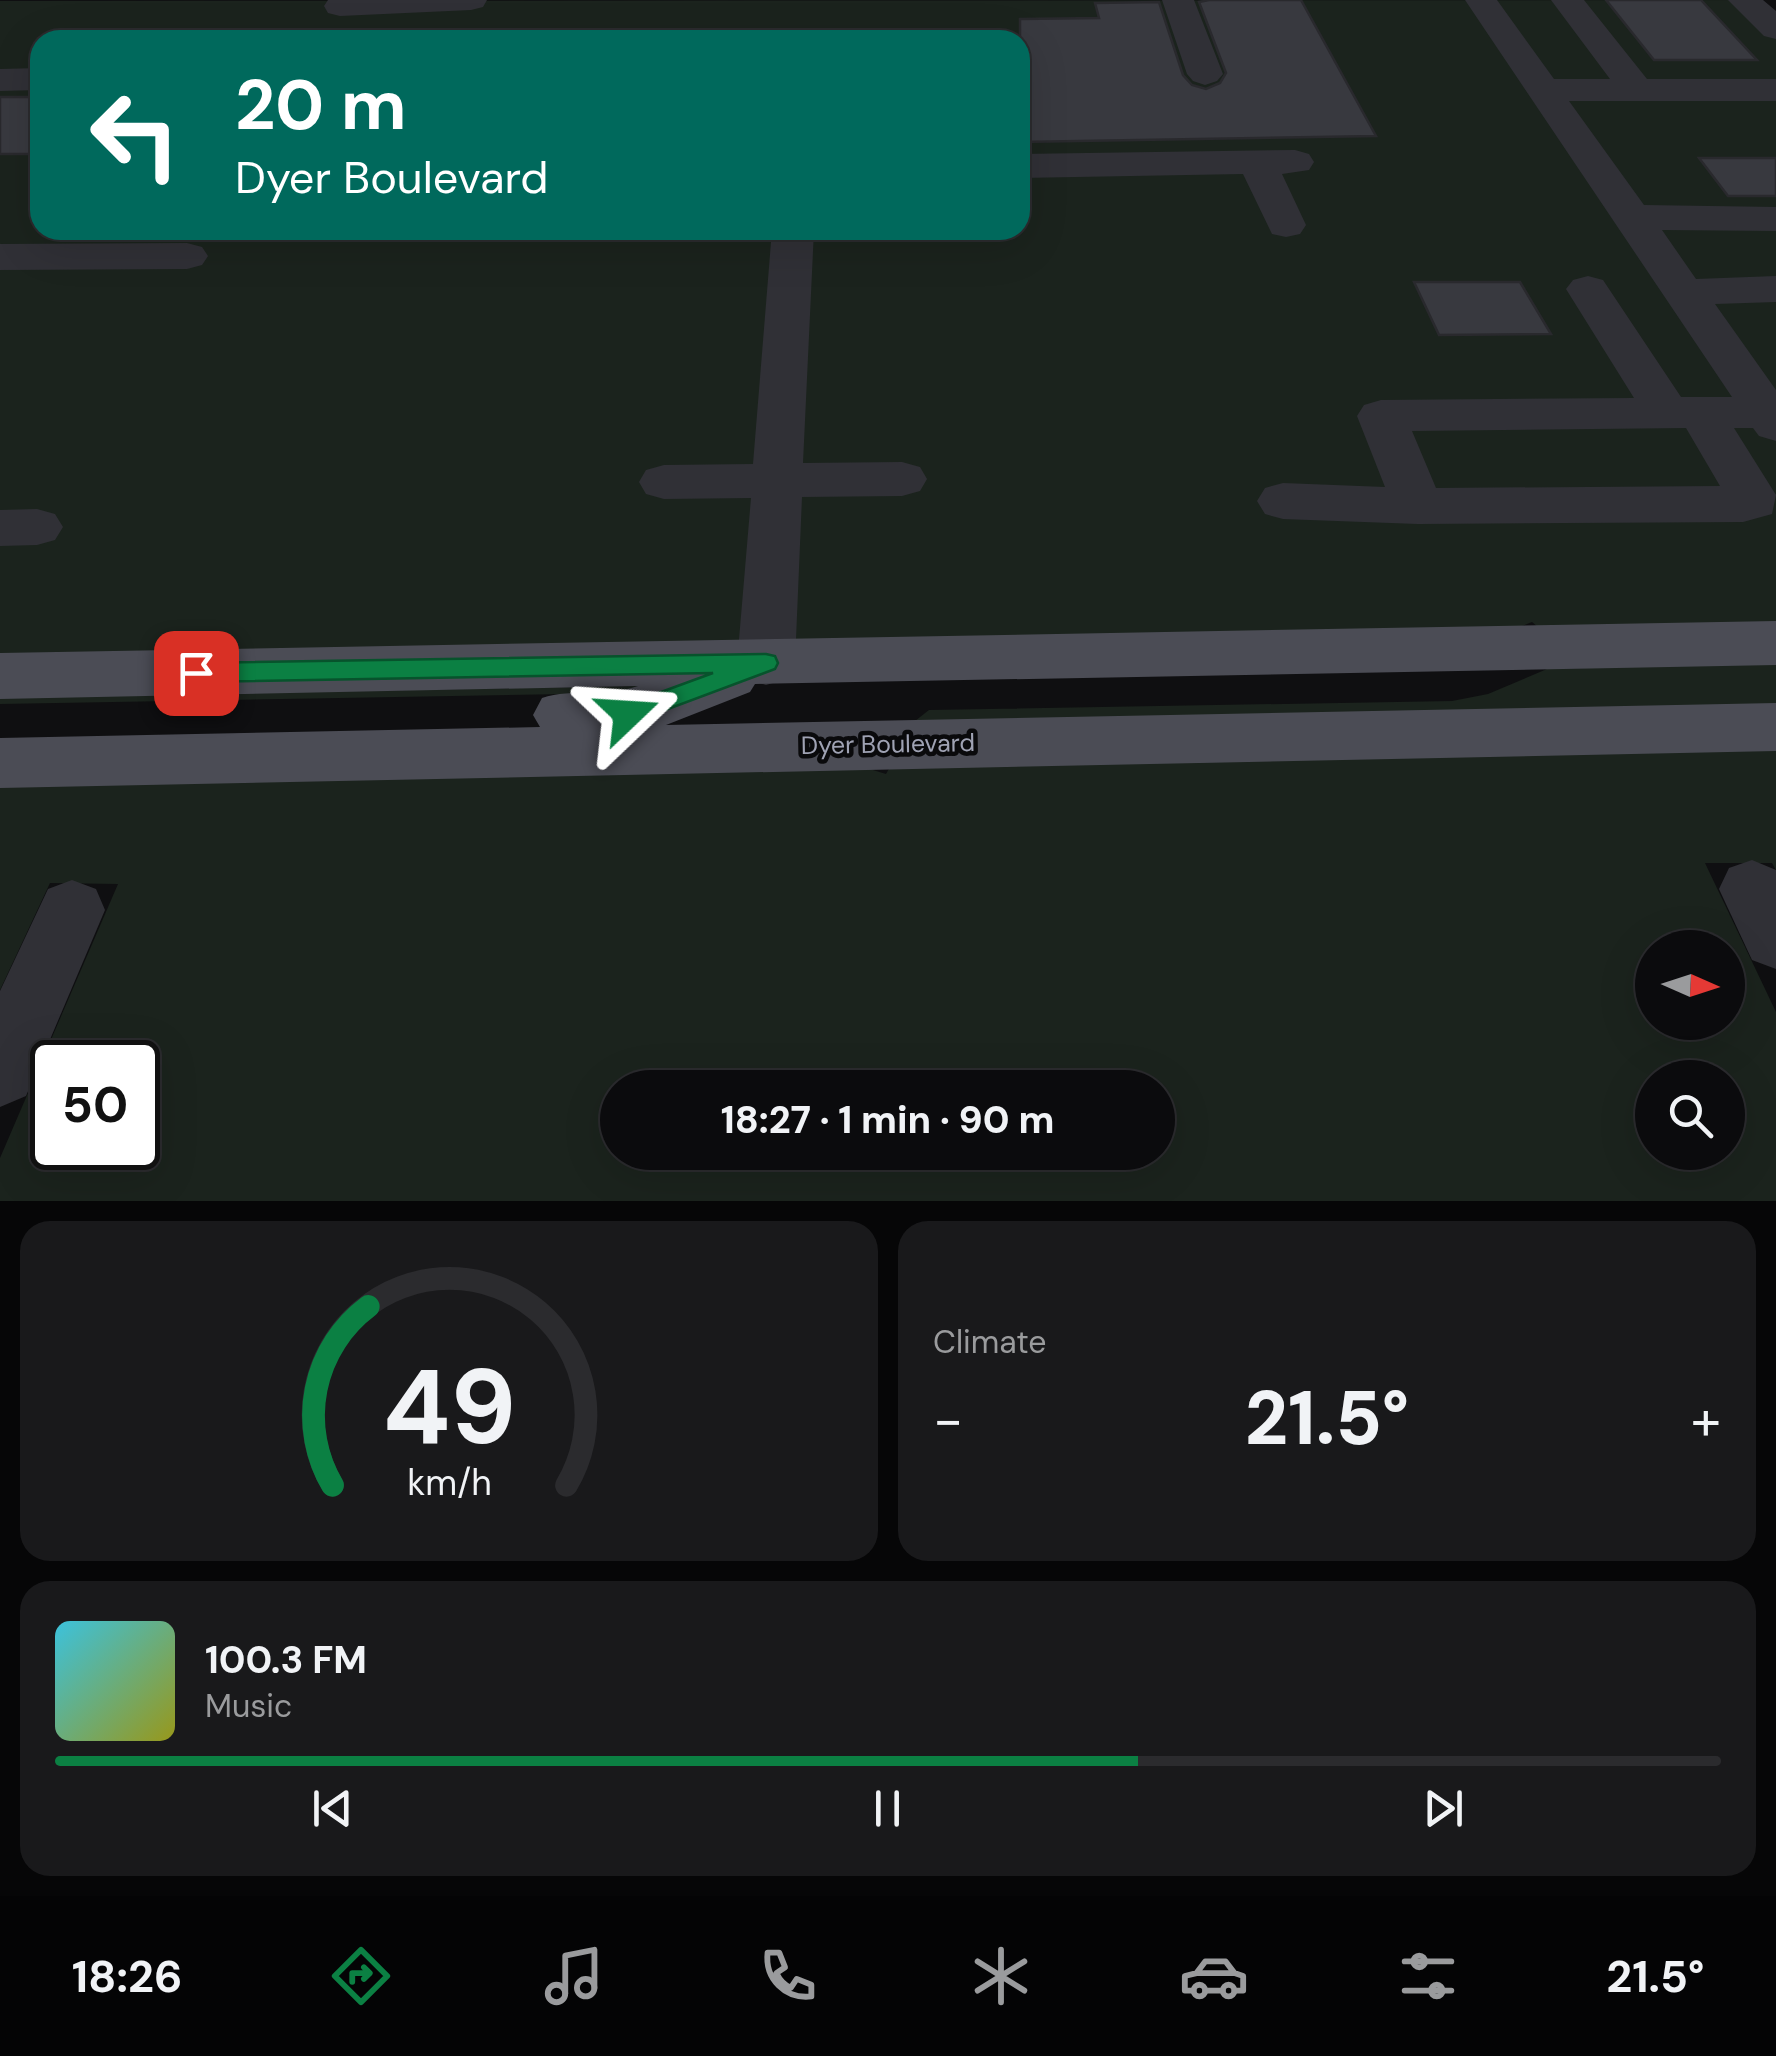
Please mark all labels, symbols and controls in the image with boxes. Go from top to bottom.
text: 20 m [235,60,407,151]
icon: left [70,70,200,200]
text: Dyer Boulevard [235,148,548,207]
pin [154,631,239,716]
icon: arrive [169,646,224,701]
position arrow [576,662,680,766]
street label: Dyer Boulevard [801,726,975,762]
north arrow [1635,930,1745,1040]
map controls [1635,930,1745,1170]
speed limit sign: 50 [30,1040,160,1170]
button: search [1635,1060,1745,1170]
text: 18:27 · 1 min · 90 m [721,1095,1054,1145]
text: Climate [933,1321,1047,1363]
text: 49 [382,1340,516,1475]
text: 21.5° [1245,1370,1409,1467]
text: − [933,1384,963,1456]
text: + [1691,1384,1721,1456]
text: km/h [407,1460,491,1506]
text: 100.3 FM [205,1635,367,1685]
text: Music [205,1685,292,1727]
icon: previous [305,1781,360,1836]
icon: pause [860,1781,915,1836]
icon: next [1416,1781,1471,1836]
icon: directions [326,1941,396,2011]
icon: music [539,1941,609,2011]
icon: phone [753,1941,823,2011]
icon: climate [966,1941,1036,2011]
icon: car [1179,1941,1249,2011]
icon: filters [1393,1941,1463,2011]
text: 18:26 [72,1947,182,2006]
text: 21.5° [1606,1947,1704,2006]

